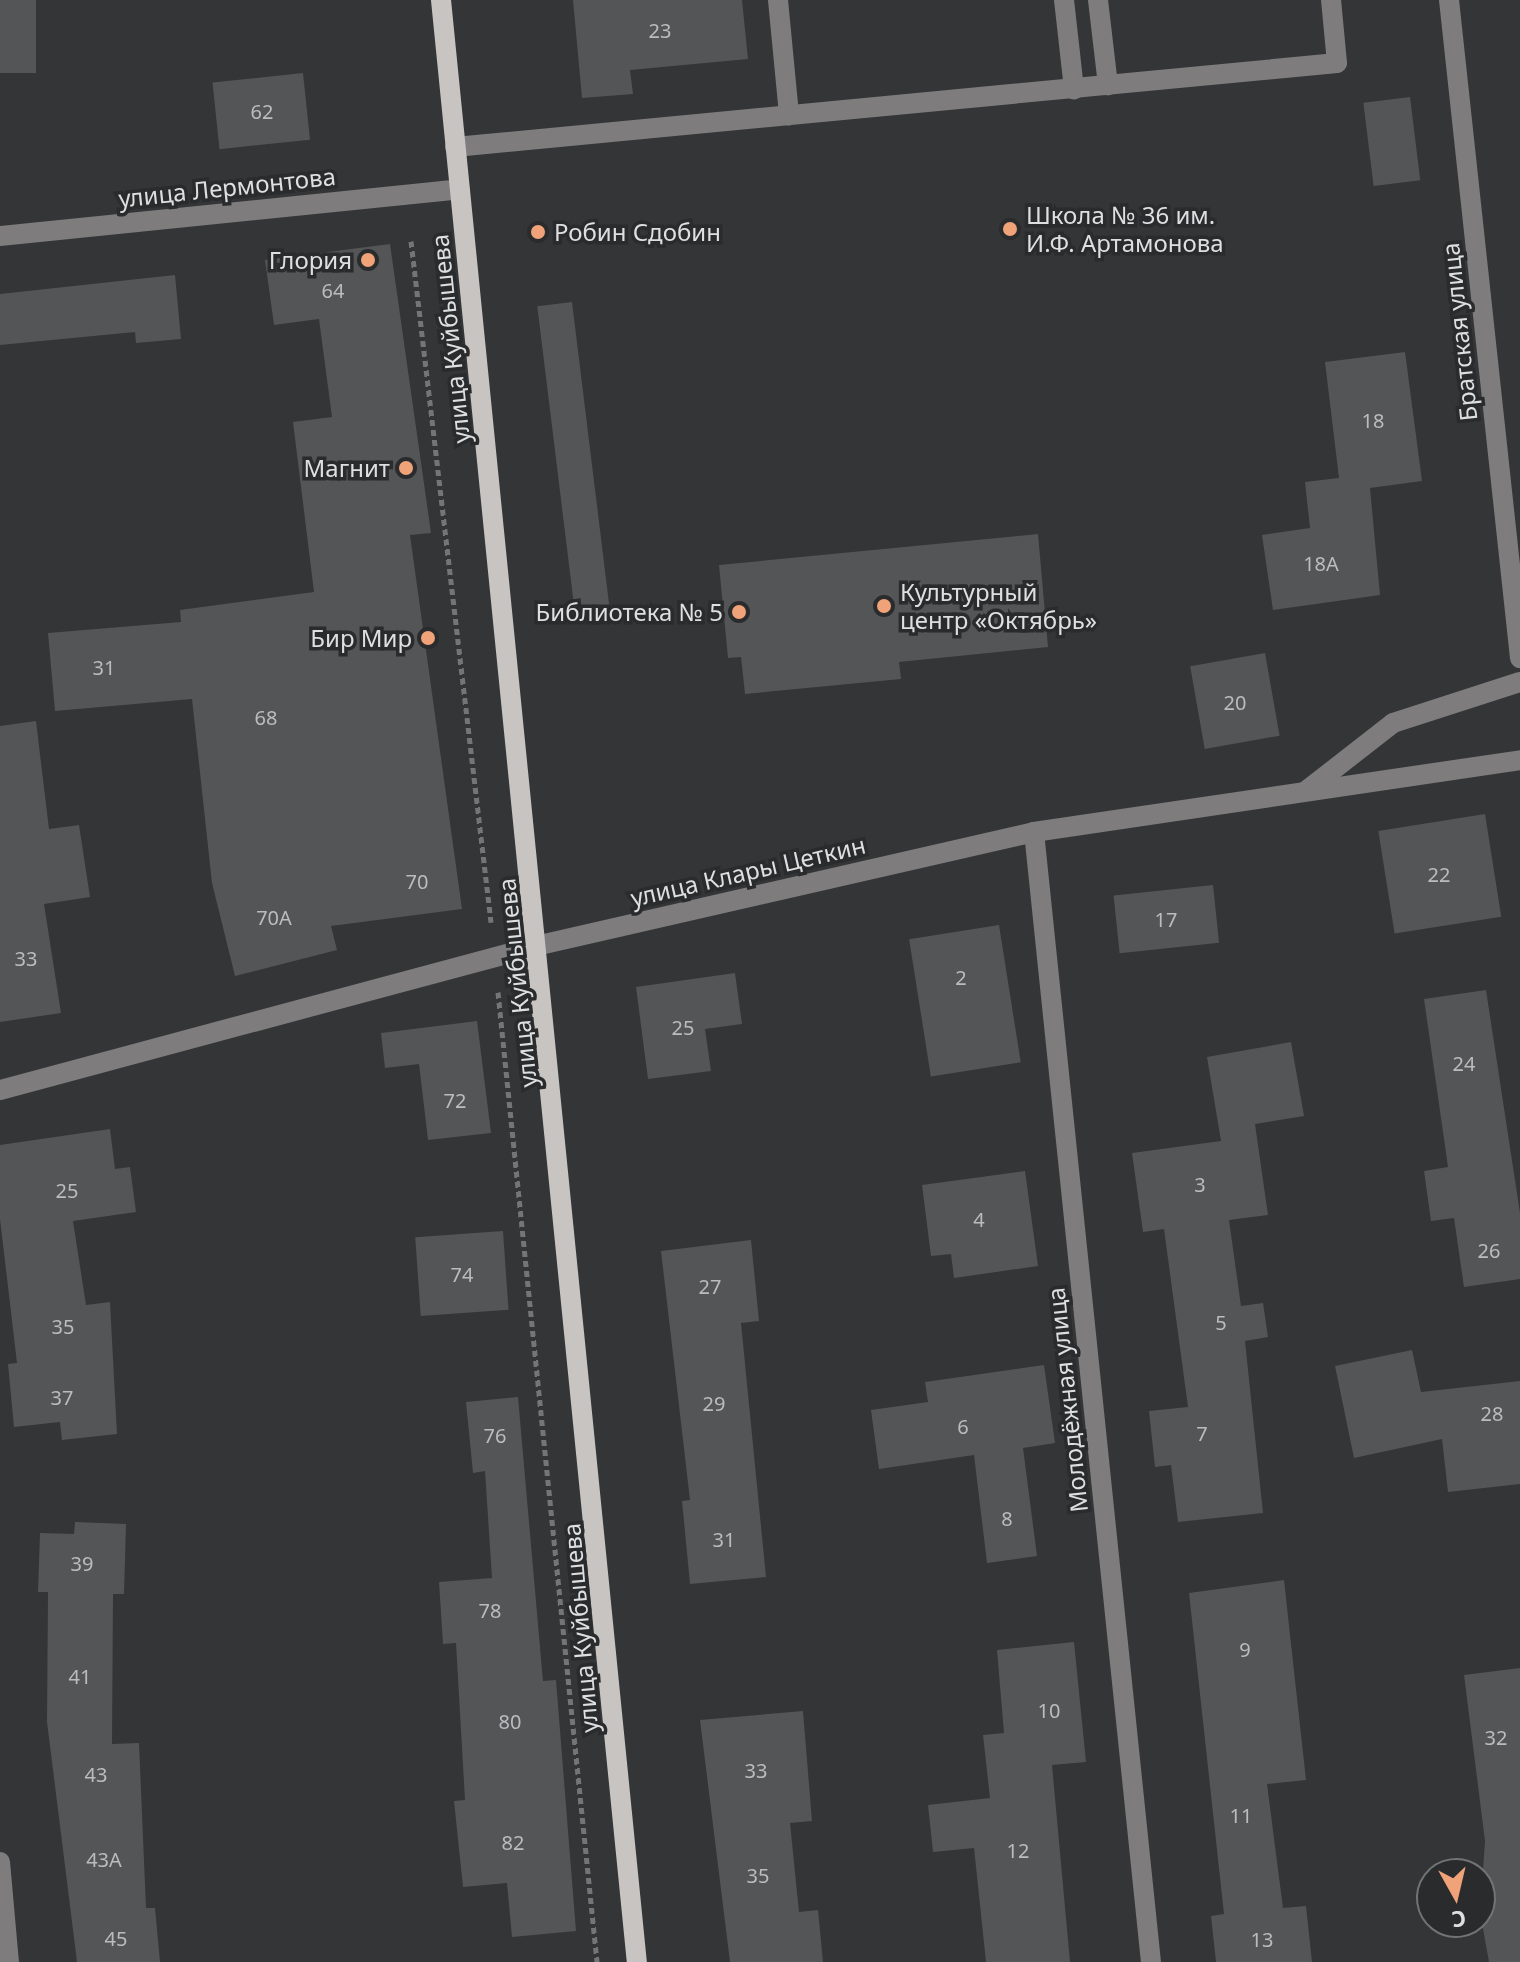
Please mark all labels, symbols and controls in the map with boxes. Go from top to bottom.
house number: 23 [649,18,671,42]
house number: 62 [251,99,273,123]
street label: улица Лермонтова [117,161,337,213]
place label: Школа № 36 им. И.Ф. Артамонова [1026,201,1224,257]
place label: Робин Сдобин [554,218,721,246]
marker: Школа № 36 им. И.Ф. Артамонова [1001,220,1019,238]
marker: Робин Сдобин [529,223,547,241]
street label: улица Куйбышева [425,233,475,445]
street label: Братская улица [1435,242,1483,422]
place label: Глория [269,246,352,274]
marker: Глория [359,251,377,269]
house number: 64 [322,278,344,302]
house number: 18 [1362,408,1384,432]
place label: Магнит [304,454,390,482]
marker: Магнит [397,459,415,477]
house number: 18А [1303,551,1339,575]
place label: Культурный центр «Октябрь» [900,578,1097,634]
marker: Культурный центр «Октябрь» [875,597,893,615]
place label: Библиотека № 5 [536,598,723,626]
marker: Библиотека № 5 [730,603,748,621]
place label: Бир Мир [310,624,412,652]
marker: Бир Мир [419,629,437,647]
house number: 31 [93,655,115,679]
house number: 20 [1224,690,1246,714]
house number: 68 [255,705,277,729]
street label: улица Клары Цеткин [628,830,868,912]
house number: 22 [1428,862,1450,886]
house number: 70 [406,869,428,893]
street label: улица Куйбышева [492,877,542,1089]
house number: 70А [256,905,292,929]
house number: 17 [1155,907,1177,931]
house number: 33 [15,946,37,970]
house number: 2 [955,965,967,989]
house number: 25 [672,1015,694,1039]
house number: 24 [1453,1051,1475,1075]
house number: 72 [444,1088,466,1112]
house number: 3 [1194,1172,1206,1196]
house number: 25 [56,1178,78,1202]
house number: 4 [973,1207,985,1231]
house number: 26 [1478,1238,1500,1262]
house number: 74 [451,1262,473,1286]
house number: 27 [699,1274,721,1298]
street label: Молодёжная улица [1041,1286,1093,1514]
house number: 5 [1215,1310,1227,1334]
house number: 35 [52,1314,74,1338]
house number: 37 [51,1385,73,1409]
house number: 29 [703,1391,725,1415]
house number: 28 [1481,1401,1503,1425]
house number: 6 [957,1414,969,1438]
house number: 7 [1196,1421,1208,1445]
house number: 76 [484,1423,506,1447]
house number: 8 [1001,1506,1013,1530]
street label: улица Куйбышева [556,1522,604,1734]
house number: 31 [713,1527,735,1551]
house number: 39 [71,1551,93,1575]
house number: 78 [479,1598,501,1622]
house number: 9 [1239,1637,1251,1661]
house number: 41 [69,1664,91,1688]
house number: 10 [1038,1698,1060,1722]
house number: 80 [499,1709,521,1733]
house number: 32 [1485,1725,1507,1749]
house number: 33 [745,1758,767,1782]
house number: 43 [85,1762,107,1786]
house number: 11 [1230,1803,1252,1827]
house number: 82 [502,1830,524,1854]
house number: 12 [1007,1838,1029,1862]
house number: 43А [86,1847,122,1871]
north arrow [1416,1858,1496,1938]
house number: 35 [747,1863,769,1887]
text: С [1450,1904,1468,1936]
house number: 45 [105,1926,127,1950]
house number: 13 [1251,1927,1273,1951]

